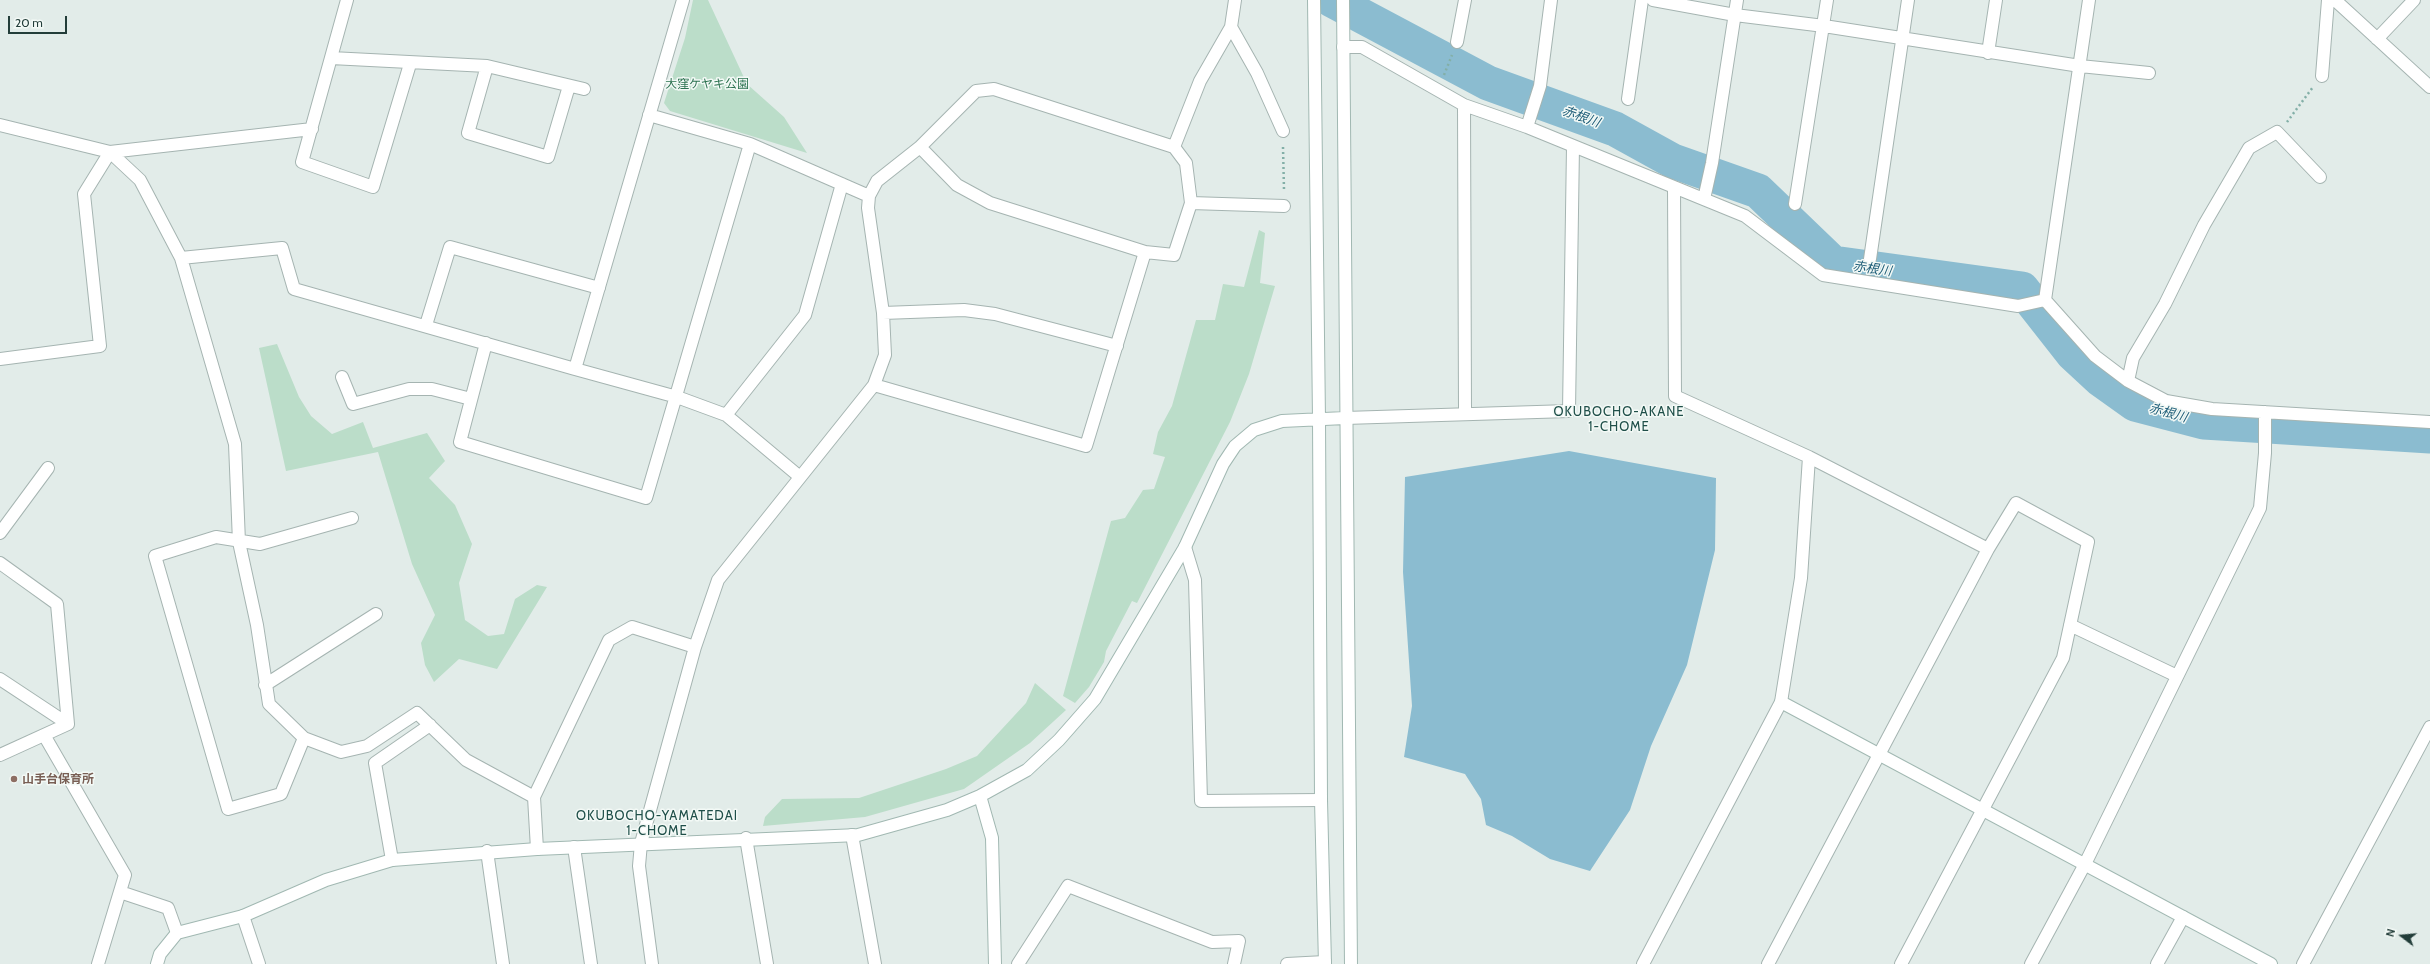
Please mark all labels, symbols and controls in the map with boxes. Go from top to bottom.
scale bar [10,8,69,34]
text: 20 m [15,15,43,30]
park label: 大窪ケヤキ公園 [665,77,749,91]
water label: 赤根川 [1560,103,1602,131]
water label: 赤根川 [1852,259,1892,279]
water label: 赤根川 [2147,400,2189,426]
district label: OKUBOCHO-AKANE 1-CHOME [1554,404,1684,435]
place label: 山手台保育所 [22,772,94,786]
marker: 山手台保育所 [9,774,19,784]
district label: OKUBOCHO-YAMATEDAI 1-CHOME [576,808,738,839]
north arrow [2382,916,2422,956]
text: N [2383,927,2398,938]

